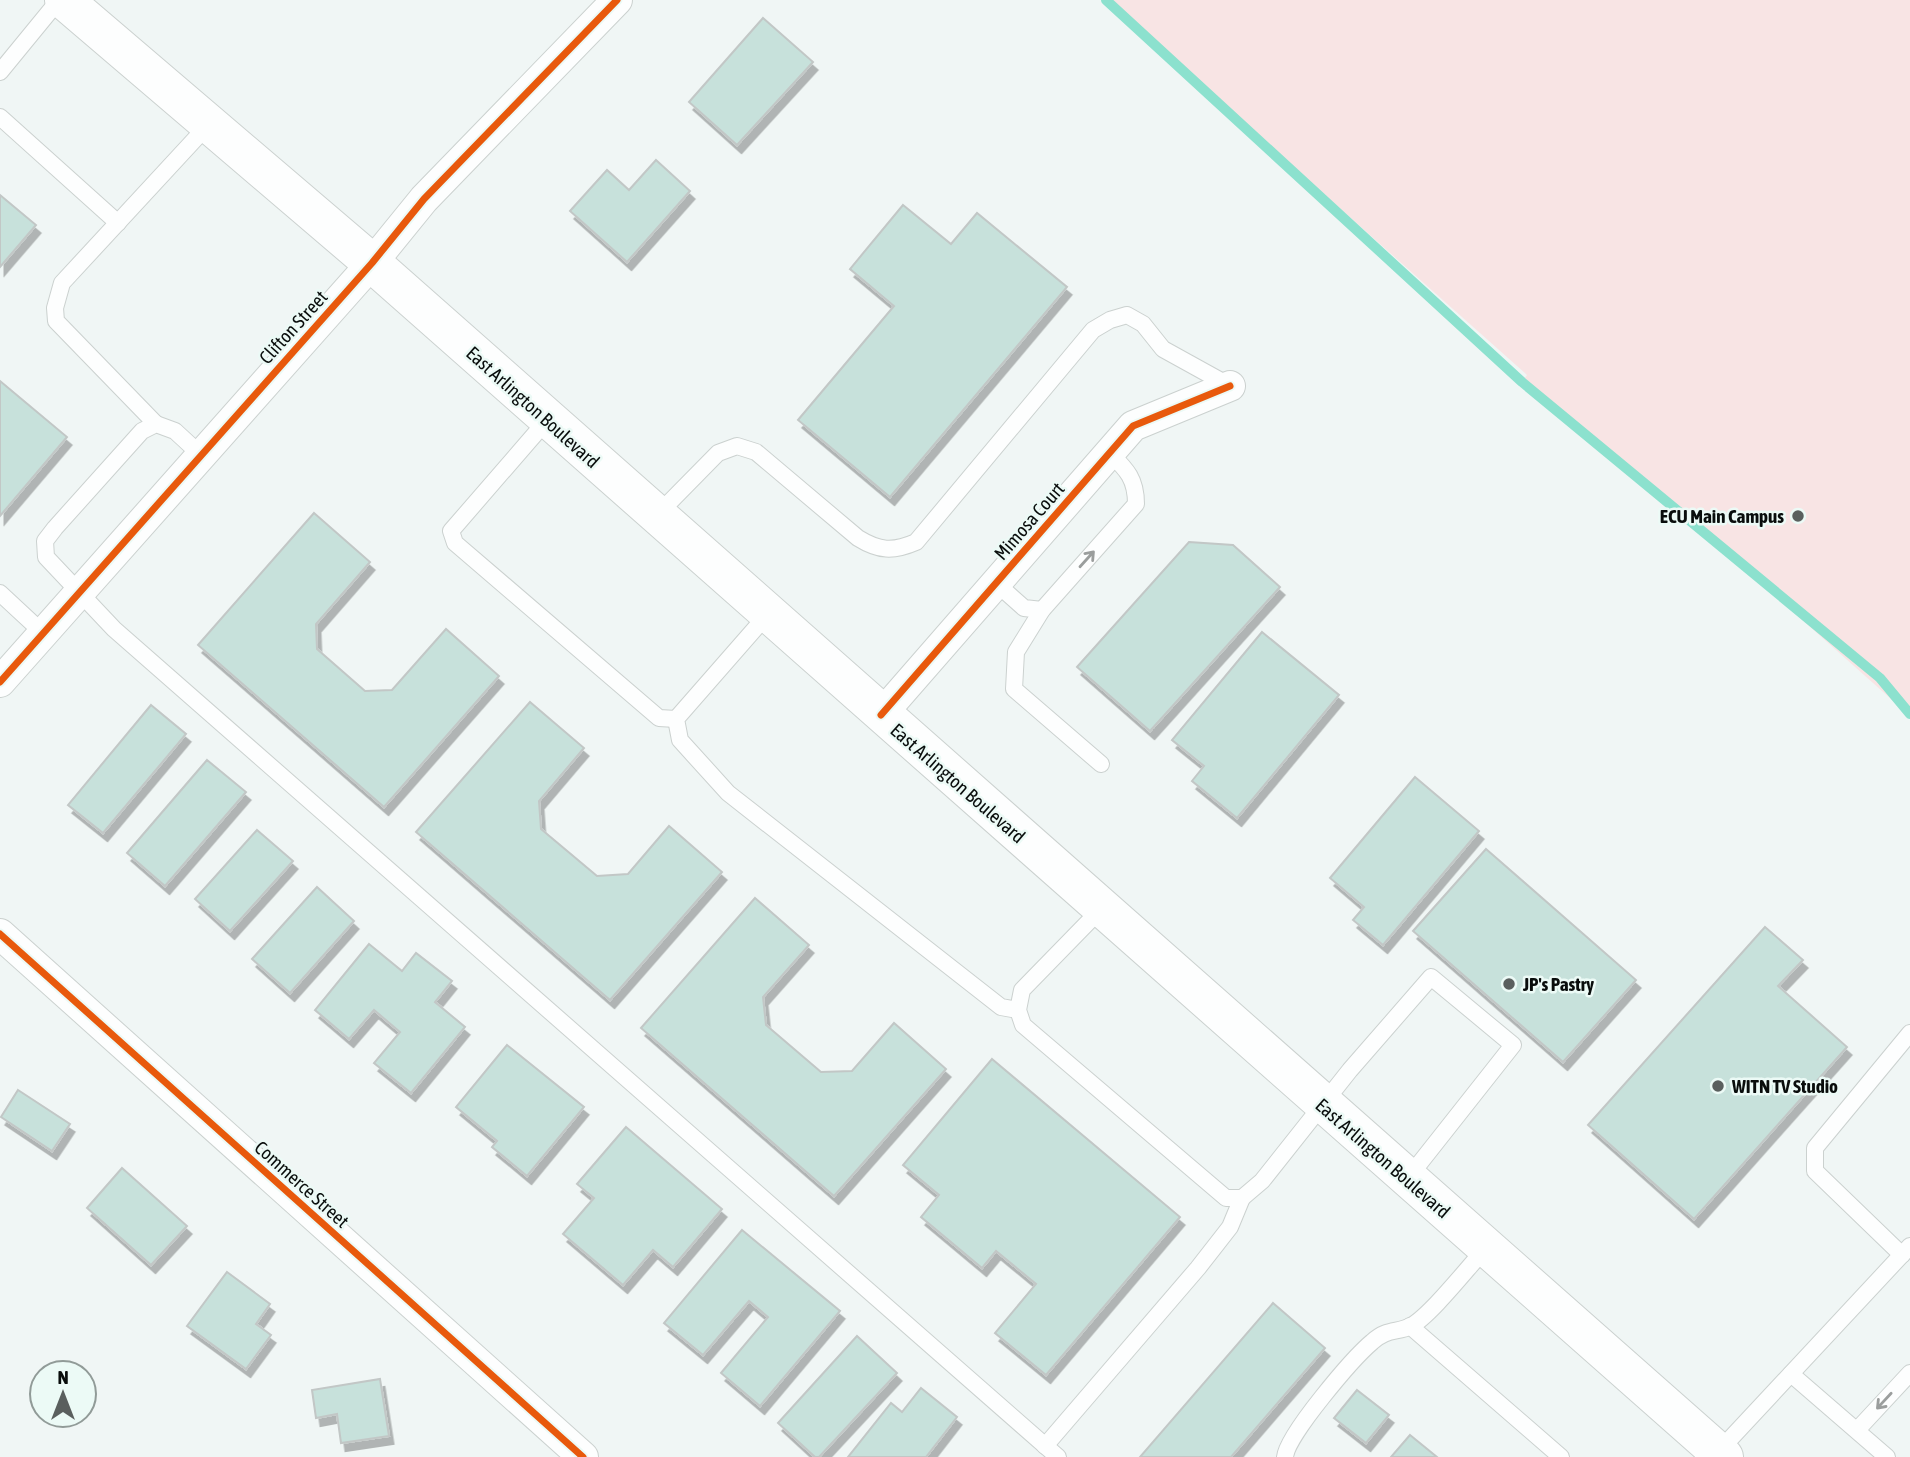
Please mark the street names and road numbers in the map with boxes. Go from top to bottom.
street label: Clifton Street [254,286,332,368]
street label: East Arlington Boulevard [462,342,604,472]
street label: Mimosa Court [989,478,1069,564]
street label: East Arlington Boulevard [886,719,1030,847]
street label: East Arlington Boulevard [1311,1094,1455,1222]
street label: Commerce Street [250,1136,354,1232]

